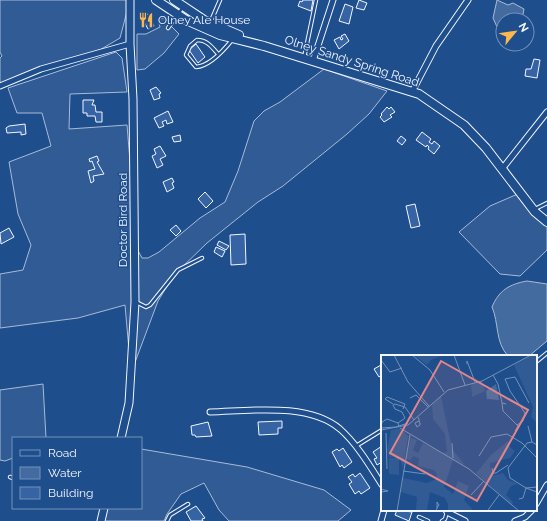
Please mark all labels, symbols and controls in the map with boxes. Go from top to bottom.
restaurant icon: Olney Ale House [137,11,155,29]
north arrow [495,12,535,52]
place label: Olney Ale House [158,13,250,27]
text: N [516,21,531,34]
street label: Olney Sandy Spring Road [283,33,421,89]
street label: Doctor Bird Road [116,173,130,267]
inset map [381,355,537,511]
legend [12,437,142,509]
text: Road [48,446,77,460]
text: Water [48,466,82,480]
text: Building [48,486,94,500]

